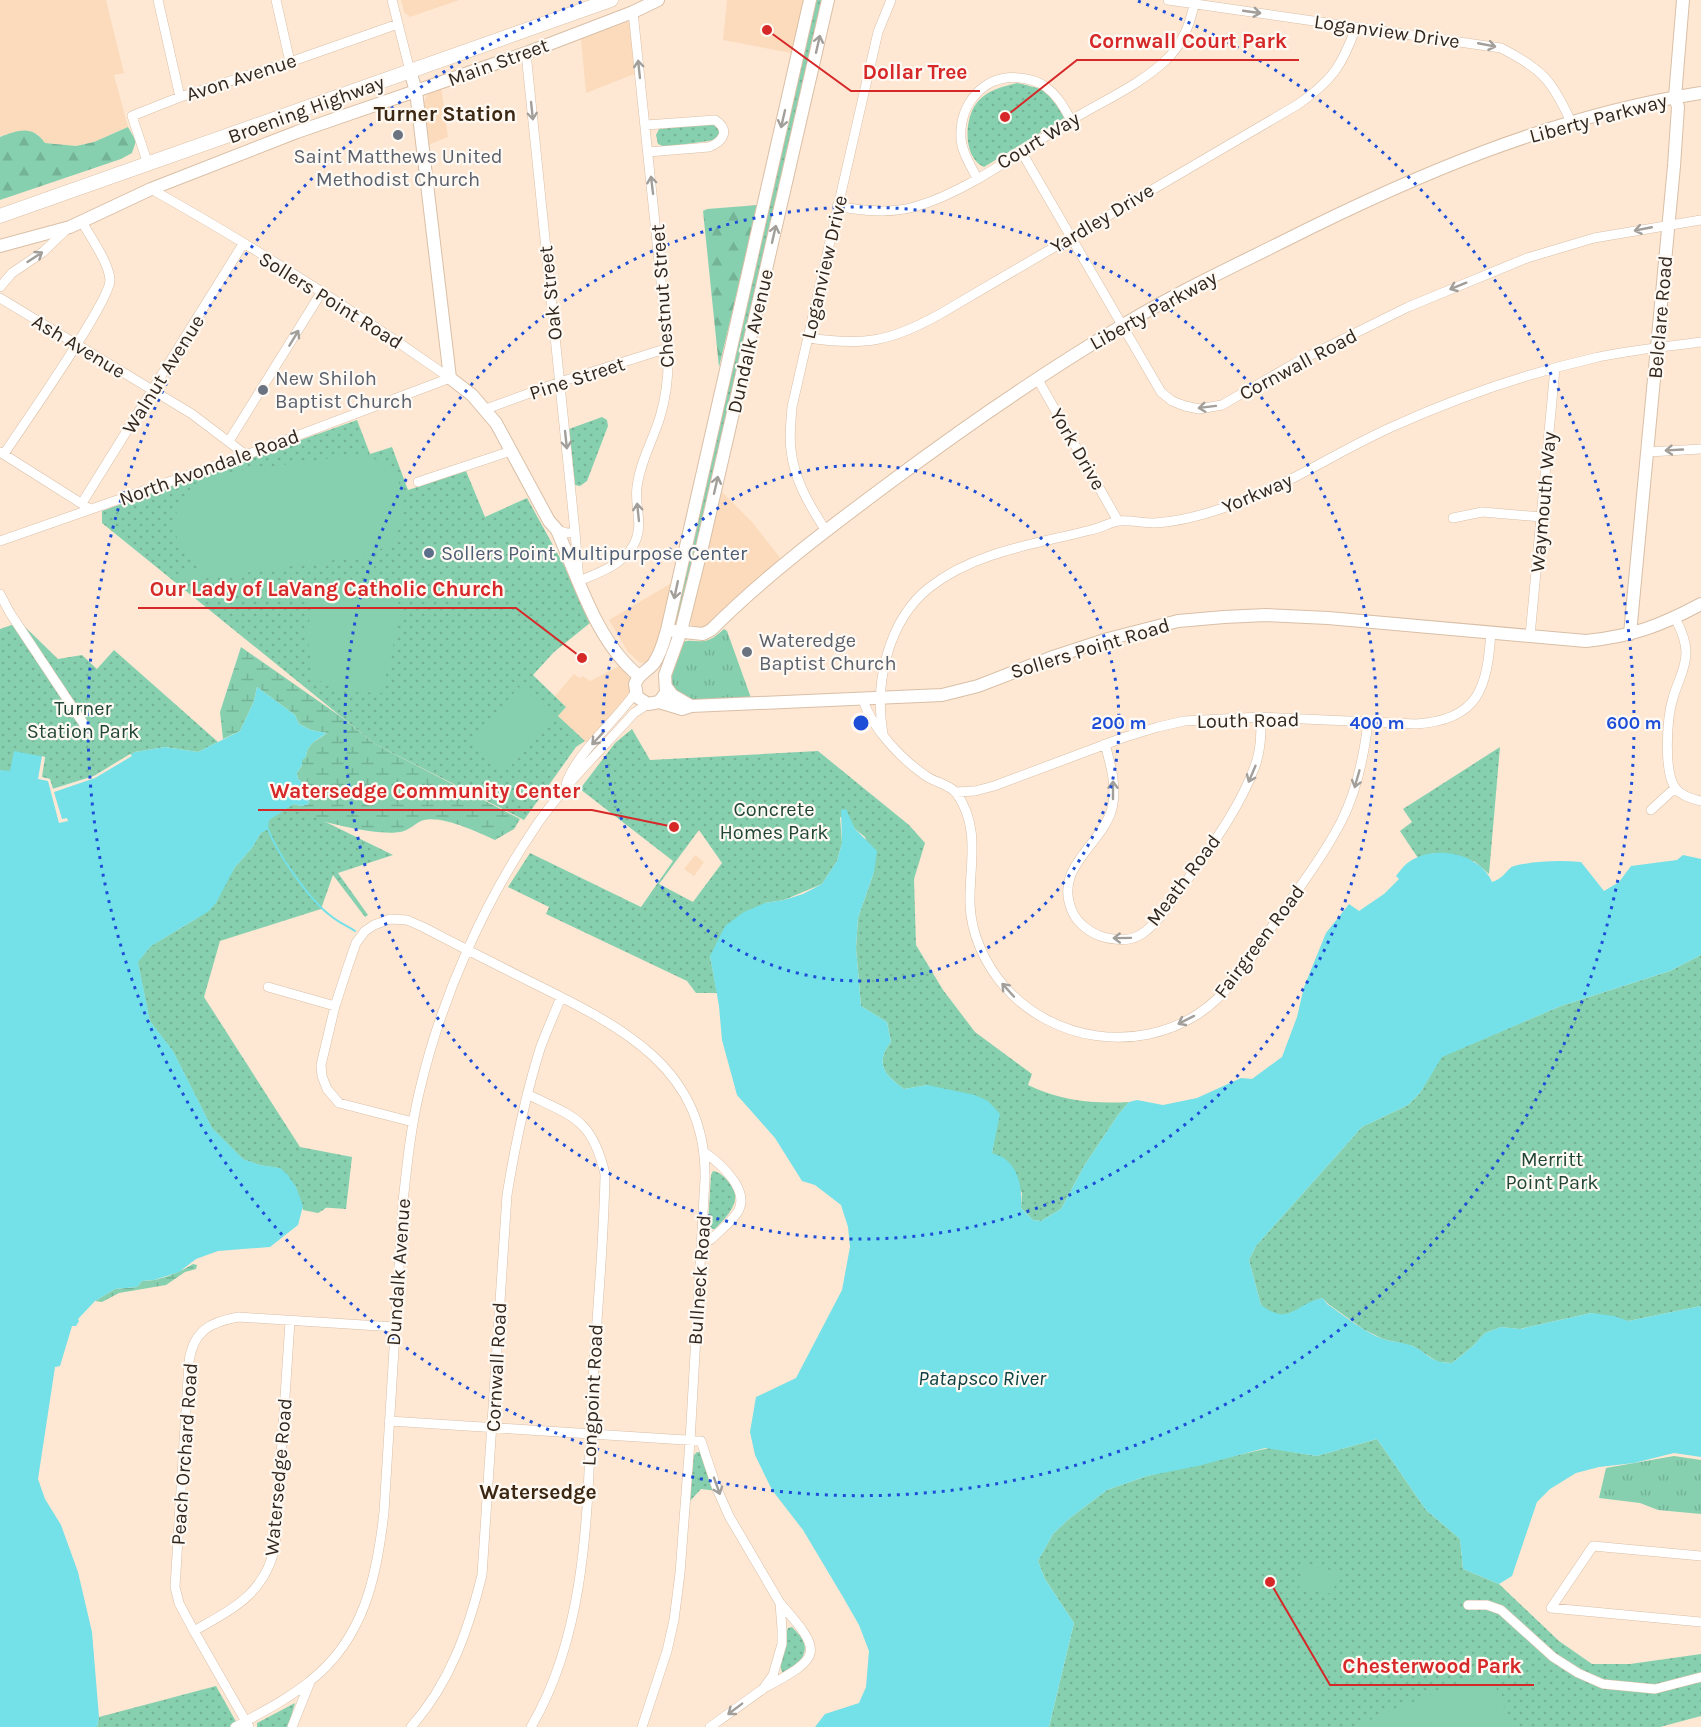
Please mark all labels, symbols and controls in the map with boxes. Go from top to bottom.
one-way arrow [1242,7,1262,18]
street label: Loganview Drive [1313,10,1461,53]
callout: Cornwall Court Park [1077,21,1299,60]
text: Cornwall Court Park [1089,29,1288,53]
street label: Main Street [445,33,552,91]
one-way arrow [812,35,824,54]
one-way arrow [1477,40,1496,51]
street label: Avon Avenue [183,49,299,106]
callout: Dollar Tree [851,52,980,91]
one-way arrow [634,59,645,79]
text: Dollar Tree [863,60,967,84]
street label: Broening Highway [225,71,387,148]
street label: Liberty Parkway [1527,89,1670,148]
one-way arrow [527,101,538,121]
district label: Turner Station [374,102,516,126]
street label: Court Way [993,107,1084,174]
one-way arrow [777,109,789,128]
marker: Saint Matthews United Methodist Church [391,128,405,142]
place label: Saint Matthews United Methodist Church [293,145,503,191]
one-way arrow [647,176,658,196]
street label: Yardley Drive [1046,179,1158,258]
street label: Loganview Drive [797,193,852,341]
street label: Chestnut Street [646,223,679,369]
one-way arrow [1634,224,1654,235]
one-way arrow [769,225,781,244]
street label: Oak Street [534,244,567,341]
street label: Sollers Point Road [255,247,407,354]
one-way arrow [26,251,43,263]
street label: Belclare Road [1644,255,1677,380]
street label: Liberty Parkway [1086,266,1221,355]
street label: Dundalk Avenue [723,267,778,416]
one-way arrow [1449,281,1467,293]
street label: Ash Avenue [28,310,130,383]
street label: Walnut Avenue [118,310,209,438]
street label: Cornwall Road [1235,324,1361,405]
one-way arrow [289,330,301,347]
street label: Pine Street [527,352,628,405]
place label: New Shiloh Baptist Church [275,367,412,413]
marker: New Shiloh Baptist Church [256,383,270,397]
one-way arrow [1198,402,1217,413]
street label: York Drive [1045,404,1110,494]
street label: North Avondale Road [116,424,302,511]
one-way arrow [560,430,571,450]
street label: Waymouth Way [1526,431,1561,573]
one-way arrow [1665,445,1685,456]
street label: Yorkway [1219,468,1296,518]
one-way arrow [711,476,723,495]
one-way arrow [632,502,643,522]
place label: Sollers Point Multipurpose Center [441,542,748,565]
marker: Sollers Point Multipurpose Center [422,546,436,560]
callout: Our Lady of LaVang Catholic Church [138,569,516,608]
text: Our Lady of LaVang Catholic Church [150,577,504,601]
one-way arrow [670,580,681,599]
street label: Sollers Point Road [1008,613,1173,684]
place label: Wateredge Baptist Church [759,629,896,675]
marker: Wateredge Baptist Church [740,645,754,659]
park label: Turner Station Park [27,697,139,743]
street label: Louth Road [1196,708,1300,733]
text: 200 m [1091,712,1147,734]
text: 400 m [1349,712,1405,734]
text: 600 m [1606,712,1662,734]
centre of rings [851,713,871,733]
one-way arrow [590,731,605,746]
one-way arrow [1246,764,1257,783]
one-way arrow [1351,769,1362,788]
callout: Watersedge Community Center [258,771,592,810]
text: Watersedge Community Center [270,779,581,803]
one-way arrow [1107,780,1119,800]
park label: Concrete Homes Park [719,798,829,844]
street label: Meath Road [1142,830,1225,931]
street label: Fairgreen Road [1209,880,1309,1002]
one-way arrow [1113,932,1132,944]
one-way arrow [1001,983,1015,998]
one-way arrow [1178,1015,1196,1026]
park label: Merritt Point Park [1506,1148,1598,1194]
street label: Dundalk Avenue [382,1198,415,1347]
street label: Bullneck Road [683,1214,716,1346]
street label: Cornwall Road [482,1302,511,1433]
street label: Longpoint Road [577,1323,608,1467]
street label: Peach Orchard Road [167,1362,202,1546]
water label: Patapsco River [918,1366,1047,1390]
street label: Watersedge Road [260,1397,297,1557]
one-way arrow [712,1476,723,1495]
district label: Watersedge [479,1480,597,1504]
callout: Chesterwood Park [1330,1646,1534,1685]
text: Chesterwood Park [1342,1654,1522,1678]
one-way arrow [727,1702,743,1715]

